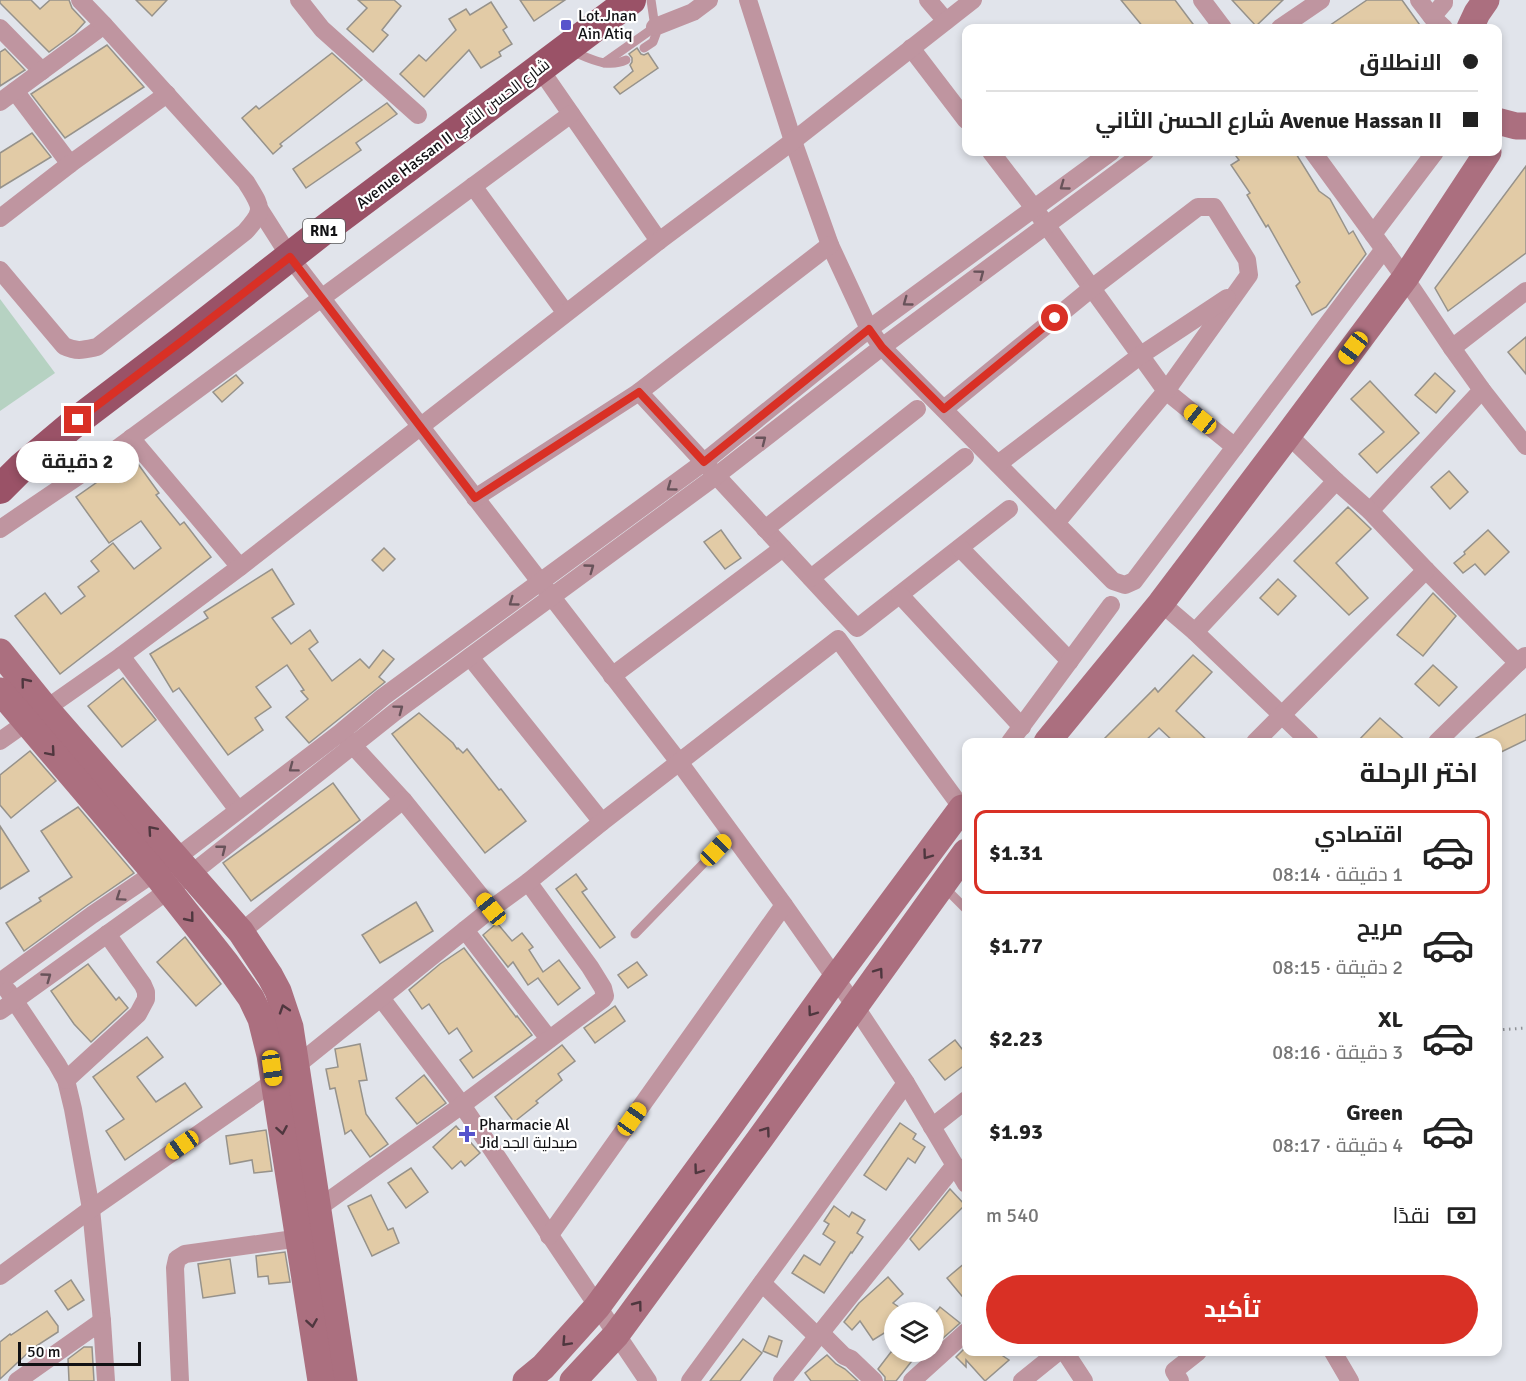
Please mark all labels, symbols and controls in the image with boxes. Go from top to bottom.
place label: Lot.Jnan Ain Atiq [578,6,637,44]
marker: Lot.Jnan Ain Atiq [559,18,573,32]
text: الانطلاق [1359,49,1442,76]
street label: Avenue Hassan II شارع الحسن الثاني [352,55,556,216]
text: Avenue Hassan II شارع الحسن الثاني [1096,107,1442,134]
one-way arrow [1060,179,1071,190]
road number: RN1 [303,219,345,243]
one-way arrow [973,270,984,281]
one-way arrow [902,294,913,305]
route start [1041,304,1068,331]
car [1335,328,1371,368]
car [1180,401,1220,437]
route end [64,406,91,433]
one-way arrow [755,436,766,447]
callout: 2 دقيقة [16,441,140,483]
text: 2 دقيقة [42,449,113,474]
one-way arrow [666,479,677,490]
one-way arrow [583,565,594,576]
one-way arrow [509,595,520,606]
one-way arrow [21,678,32,689]
one-way arrow [392,705,403,716]
one-way arrow [44,746,55,756]
text: اختر الرحلة [1360,757,1478,790]
one-way arrow [289,761,300,772]
text: اقتصادي [1314,821,1403,848]
icon: car [1421,825,1475,879]
one-way arrow [148,827,159,837]
car [697,831,735,869]
text: $1.31 [989,839,1043,866]
one-way arrow [215,846,226,857]
one-way arrow [923,848,934,859]
text: 1 دقيقة · 08:14 [1272,862,1403,887]
car [473,889,509,929]
one-way arrow [115,890,126,901]
one-way arrow [183,911,194,922]
text: مريح [1357,914,1403,941]
icon: car [1421,918,1475,972]
text: $1.77 [989,932,1043,959]
text: 2 دقيقة · 08:15 [1272,955,1403,980]
one-way arrow [872,968,883,979]
one-way arrow [41,973,52,984]
one-way arrow [279,1004,292,1015]
one-way arrow [808,1005,819,1016]
text: XL [1378,1006,1403,1033]
icon: car [1421,1011,1475,1065]
text: $2.23 [989,1025,1043,1052]
text: 3 دقيقة · 08:16 [1272,1040,1403,1065]
car [261,1049,283,1087]
car [614,1099,650,1139]
text: Green [1346,1099,1403,1126]
icon: car [1421,1104,1475,1158]
place label: Pharmacie Al Jid صيدلية الجد [479,1115,578,1153]
text: $1.93 [989,1118,1043,1145]
one-way arrow [275,1125,288,1135]
one-way arrow [758,1126,769,1137]
car [162,1127,202,1163]
marker: Pharmacie Al Jid صيدلية الجد [460,1127,474,1141]
text: 4 دقيقة · 08:17 [1272,1133,1403,1158]
one-way arrow [694,1163,705,1174]
icon: cash [1445,1199,1478,1232]
text: نقدًا [1392,1202,1430,1229]
text: 540 m [986,1203,1039,1228]
button: تأكيد [986,1275,1478,1344]
one-way arrow [631,1300,642,1311]
map controls [884,1302,944,1362]
button: layers [884,1302,944,1362]
one-way arrow [306,1318,318,1327]
one-way arrow [563,1334,574,1345]
scale bar [18,1339,141,1366]
text: 50 m [27,1342,61,1362]

